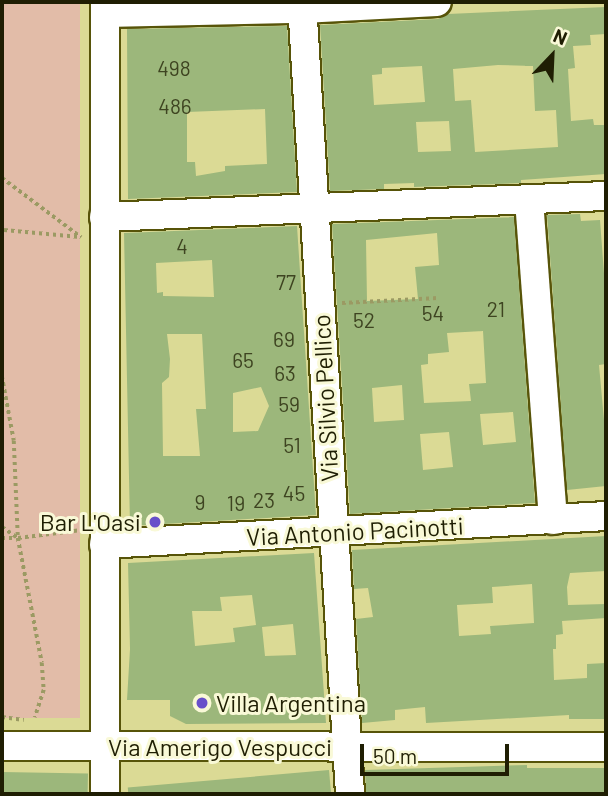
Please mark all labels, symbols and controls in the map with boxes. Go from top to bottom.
north arrow [517,21,587,91]
text: N [550,23,571,49]
house number: 498 [157,55,191,81]
house number: 486 [158,93,192,119]
house number: 4 [176,233,188,259]
house number: 77 [276,269,296,295]
house number: 21 [487,296,505,322]
house number: 54 [422,300,444,326]
house number: 52 [353,307,375,333]
street label: Via Silvio Pellico [306,314,344,482]
house number: 69 [273,326,295,352]
house number: 65 [232,347,254,373]
house number: 63 [274,360,296,386]
house number: 59 [278,391,300,417]
house number: 51 [283,432,301,458]
house number: 45 [283,480,305,506]
house number: 23 [253,487,275,513]
house number: 9 [195,489,205,515]
house number: 19 [227,490,245,516]
place label: Bar L'Oasi [40,508,141,536]
street label: Via Antonio Pacinotti [246,511,464,551]
marker: Bar L'Oasi [147,514,163,530]
place label: Villa Argentina [216,689,366,717]
marker: Villa Argentina [194,695,210,711]
scale bar [363,730,512,774]
street label: Via Amerigo Vespucci [108,733,332,761]
text: 50 m [373,743,417,768]

